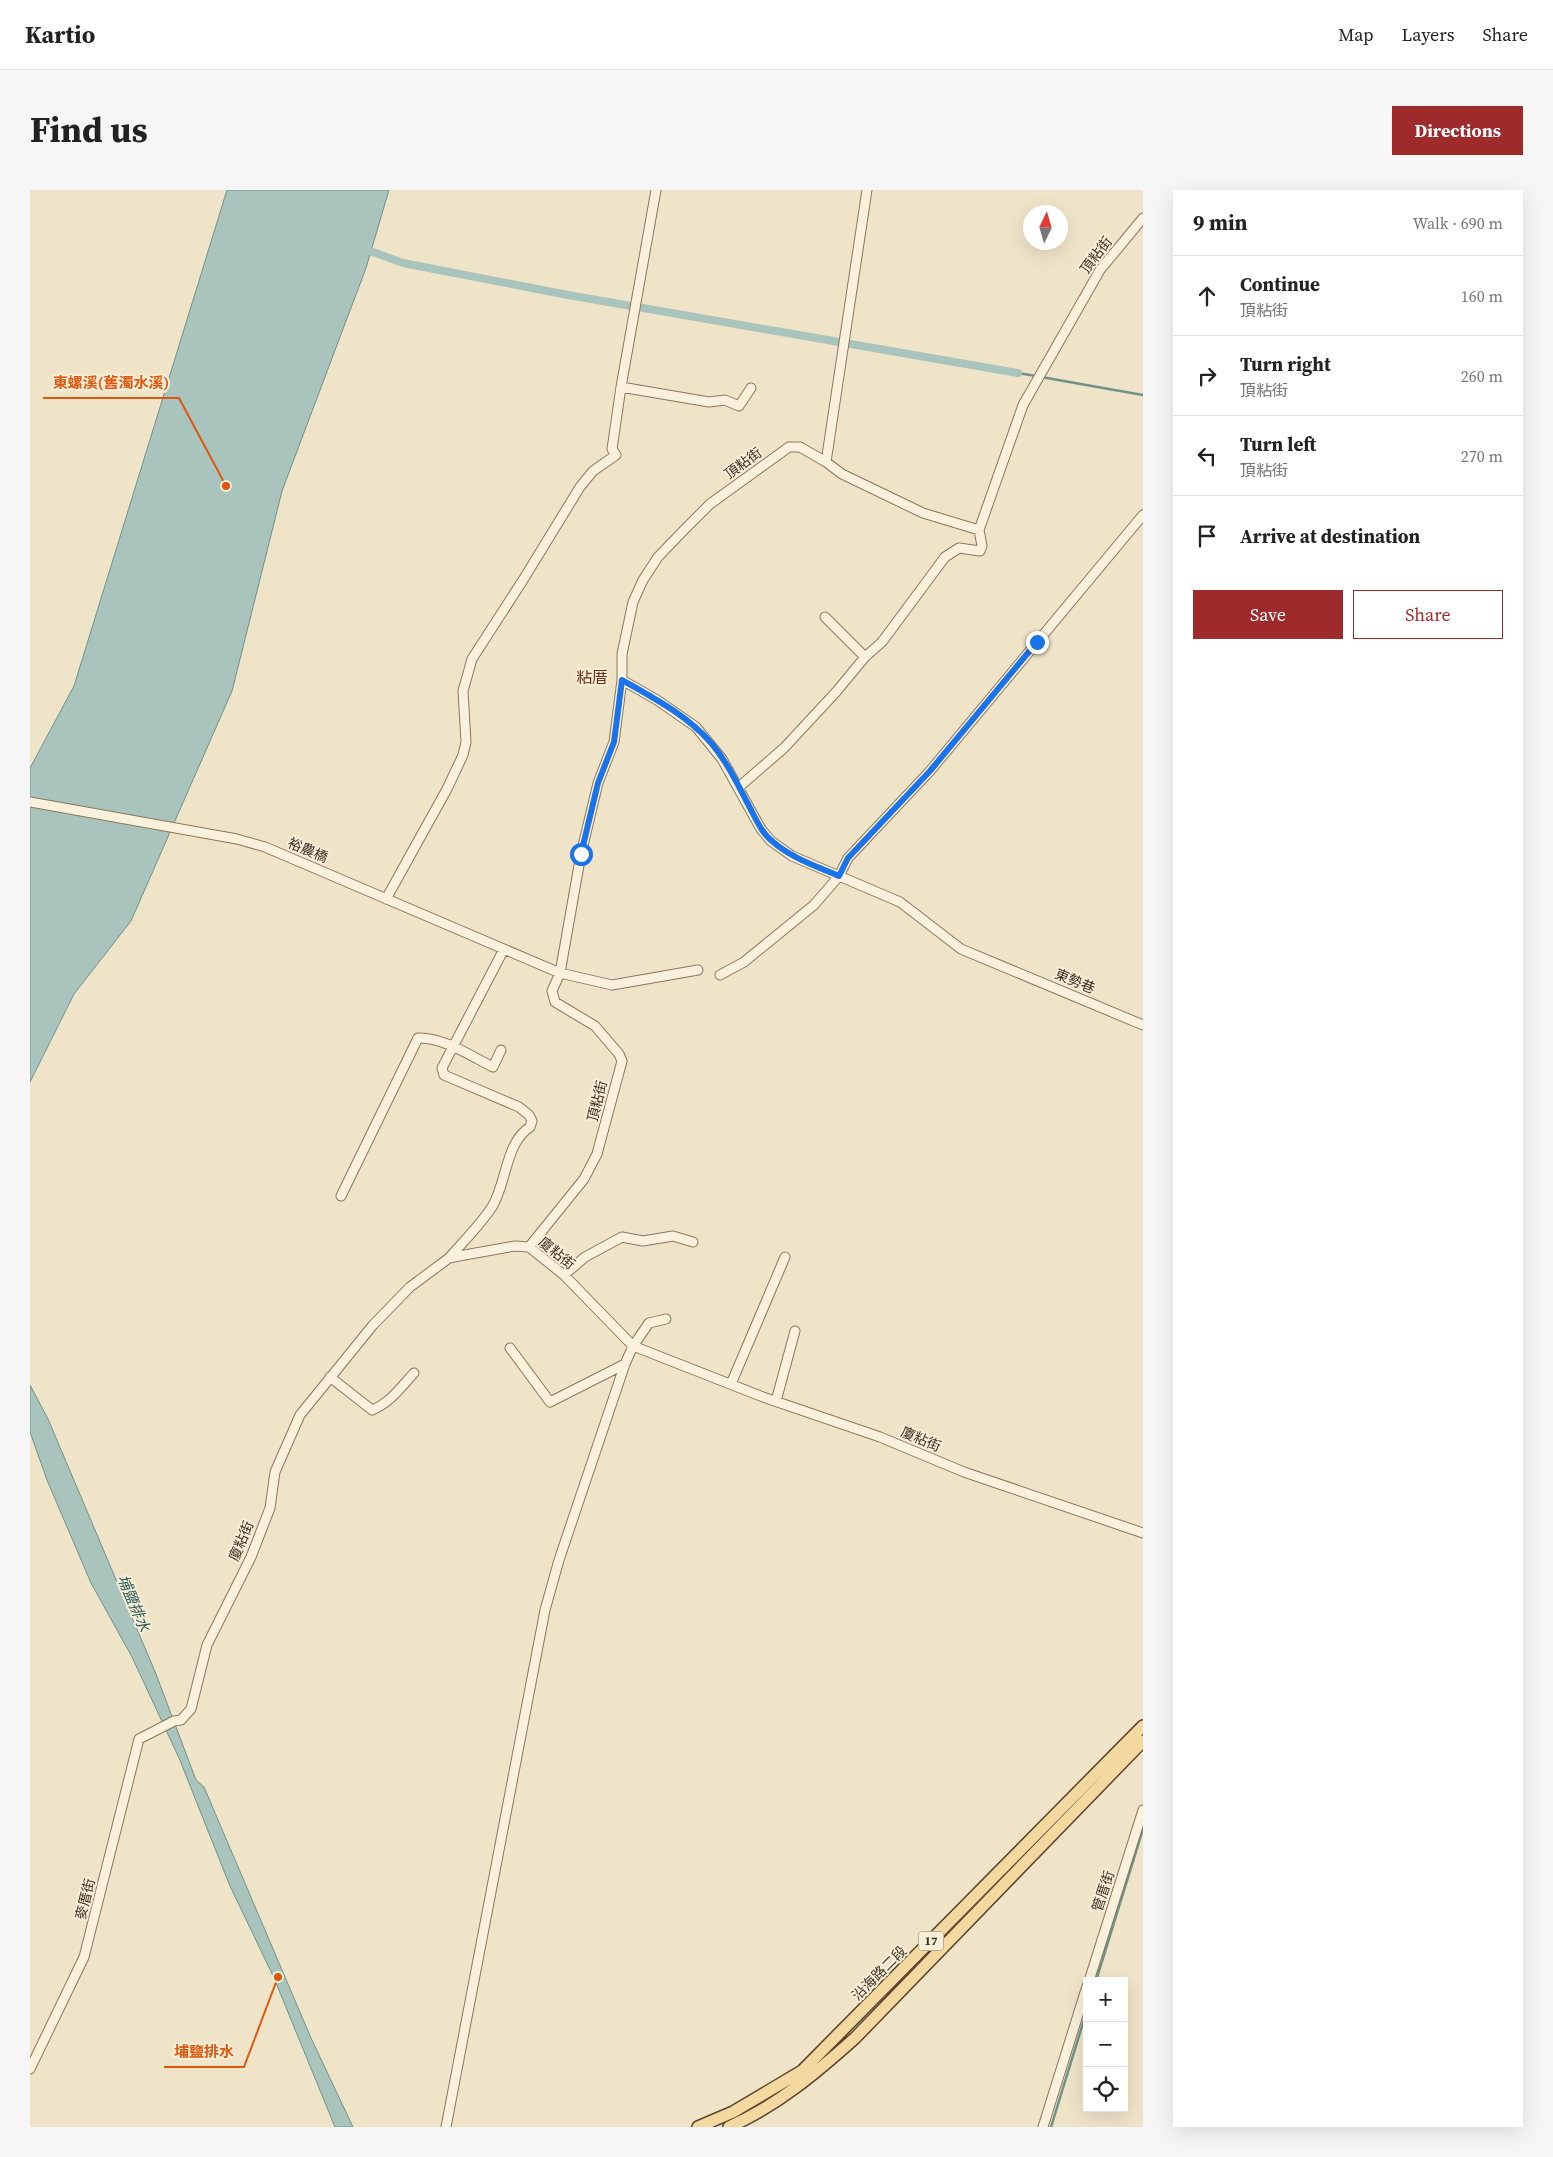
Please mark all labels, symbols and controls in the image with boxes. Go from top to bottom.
text: Kartio [25,18,95,51]
text: Map [1338,22,1373,47]
text: Layers [1401,22,1454,47]
text: Share [1482,22,1528,47]
text: Find us [30,106,148,154]
button: Directions [1392,106,1523,155]
north arrow [1023,205,1068,250]
text: 9 min [1193,208,1248,237]
text: Walk · 690 m [1413,212,1503,234]
street label: 頂粘街 [1075,232,1117,278]
text: Continue [1240,271,1320,297]
icon: ahead [1193,282,1221,310]
text: 160 m [1461,285,1503,307]
text: 頂粘街 [1240,299,1288,321]
text: Turn right [1240,351,1331,377]
icon: right [1193,362,1221,390]
text: 260 m [1461,365,1503,387]
callout: 東螺溪(舊濁水溪) [43,368,179,398]
text: 東螺溪(舊濁水溪) [53,372,169,393]
text: 頂粘街 [1240,379,1288,401]
text: Turn left [1240,431,1316,457]
icon: left [1193,442,1221,470]
street label: 頂粘街 [720,443,766,483]
text: 270 m [1461,445,1503,467]
text: 頂粘街 [1240,459,1288,481]
icon: arrive [1193,522,1221,550]
text: Arrive at destination [1240,523,1420,549]
button: Save [1193,590,1343,639]
button: Share [1353,590,1503,639]
route end [1026,631,1049,654]
district label: 粘厝 [576,666,608,688]
street label: 裕農橋 [285,833,331,867]
route start [570,843,593,866]
street label: 東勢巷 [1052,964,1098,998]
street label: 頂粘街 [582,1078,612,1124]
street label: 廈粘街 [534,1232,580,1274]
street label: 廈粘街 [898,1422,944,1456]
street label: 廈粘街 [224,1518,258,1564]
water label: 埔鹽排水 [113,1571,156,1636]
street label: 管厝街 [1087,1868,1119,1914]
street label: 麥厝街 [70,1876,100,1922]
road number: 17 [918,1932,944,1950]
street label: 沿海路二段 [847,1941,911,2005]
map controls [1083,1977,1128,2112]
button: + [1083,1977,1128,2022]
button: − [1083,2022,1128,2067]
callout: 埔鹽排水 [164,2037,244,2067]
text: 埔鹽排水 [174,2041,234,2062]
button: locate [1083,2067,1128,2112]

